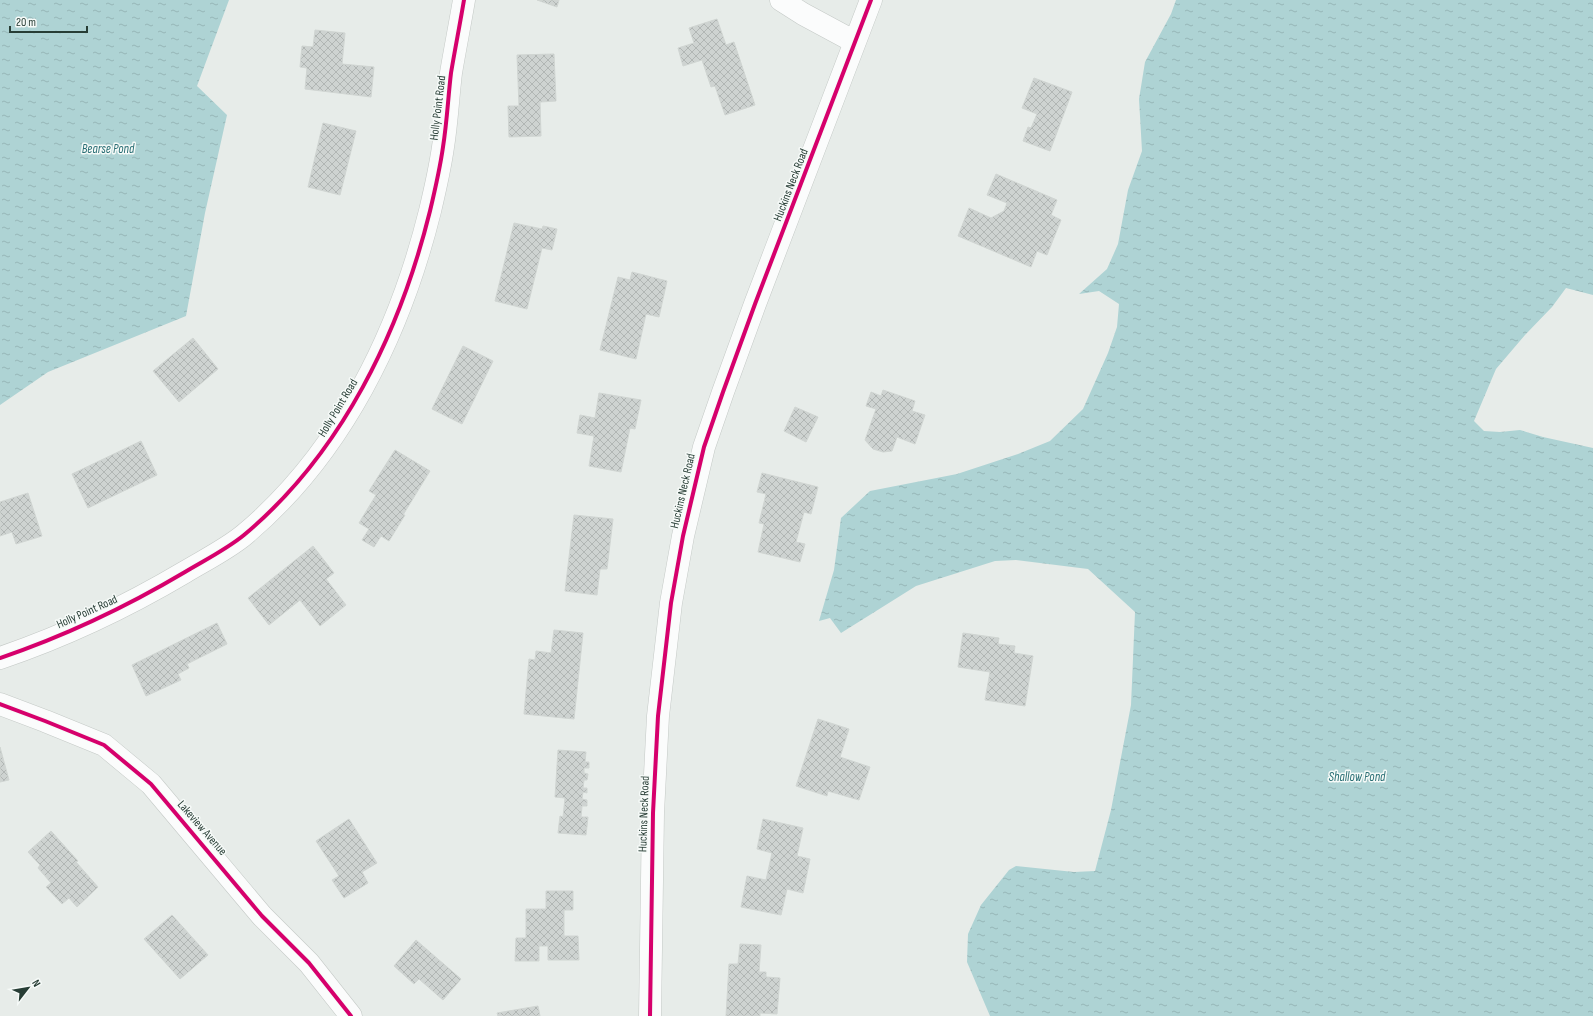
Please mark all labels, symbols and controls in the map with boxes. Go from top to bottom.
scale bar [10,8,87,34]
text: 20 m [16,15,36,30]
street label: Holly Point Road [427,75,449,141]
water label: Bearse Pond [82,141,135,157]
street label: Huckins Neck Road [770,147,812,223]
street label: Holly Point Road [315,376,361,440]
street label: Huckins Neck Road [667,452,699,530]
street label: Holly Point Road [54,592,120,632]
water label: Shallow Pond [1329,769,1386,785]
street label: Huckins Neck Road [635,776,653,852]
street label: Lakeview Avenue [174,797,230,859]
north arrow [8,968,48,1008]
text: N [29,977,43,989]

